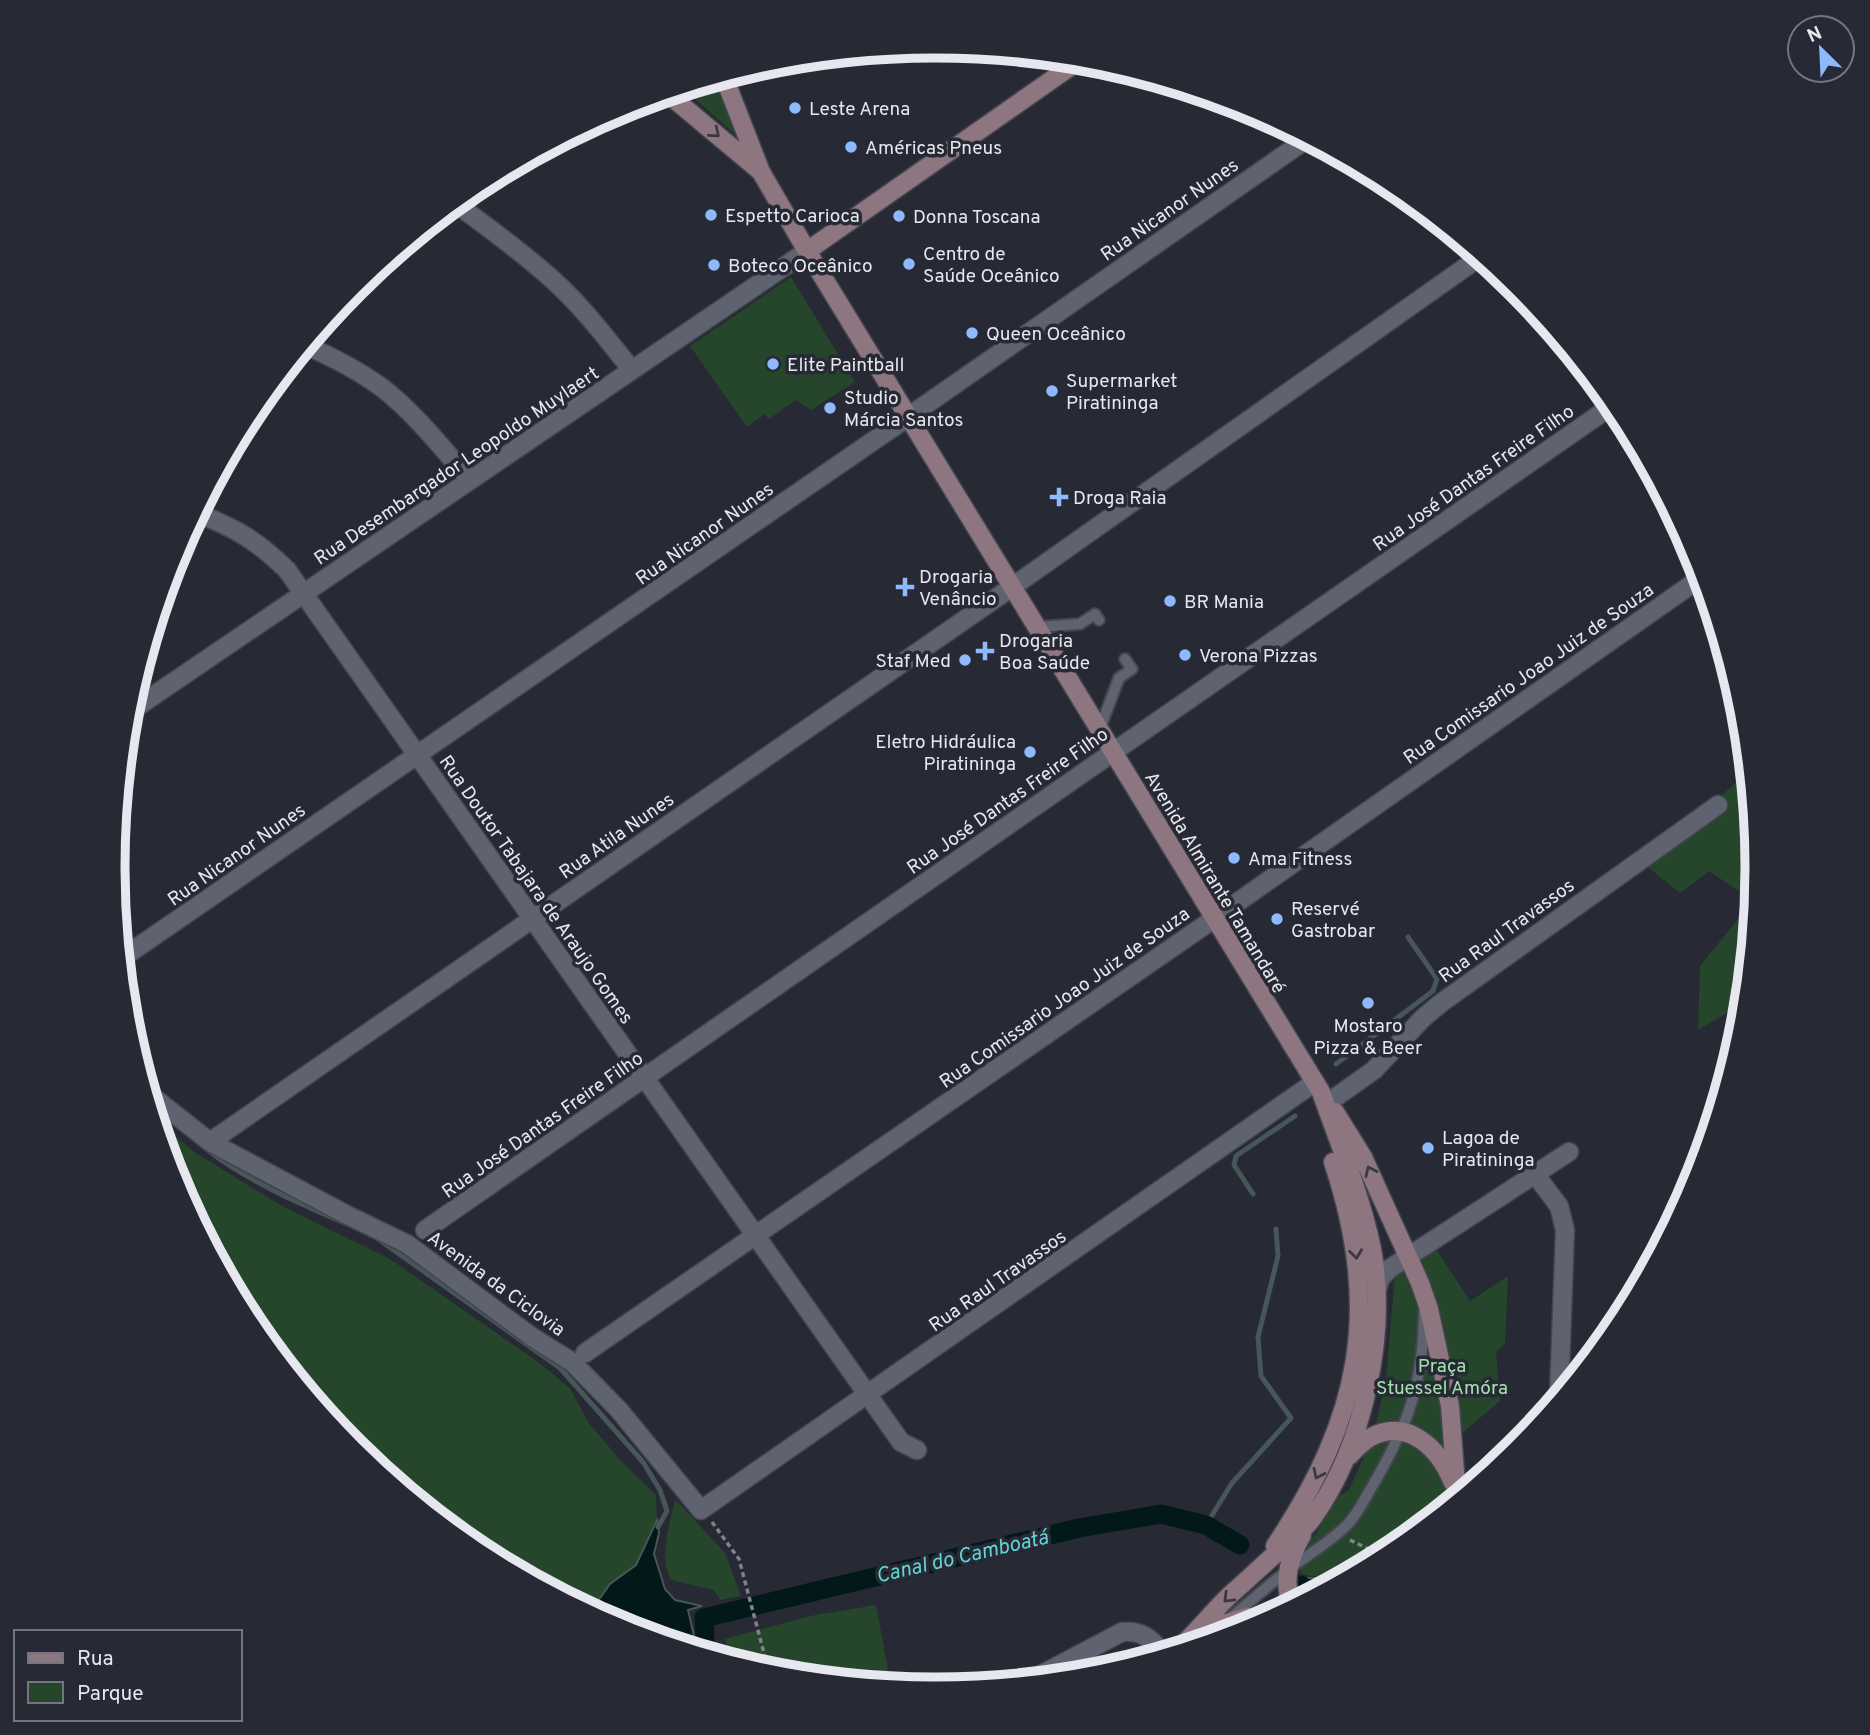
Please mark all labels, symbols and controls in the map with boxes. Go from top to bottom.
north arrow [1786,14,1856,84]
text: N [1804,22,1826,49]
place label: Leste Arena [809,98,910,122]
marker: Leste Arena [787,100,803,116]
one-way arrow [706,125,719,137]
place label: Américas Pneus [865,137,1002,161]
marker: Américas Pneus [843,139,859,155]
street label: Rua Nicanor Nunes [1096,154,1244,267]
place label: Espetto Carioca [725,205,860,229]
place label: Donna Toscana [913,206,1041,230]
marker: Espetto Carioca [703,207,719,223]
marker: Donna Toscana [891,208,907,224]
place label: Centro de Saúde Oceânico [923,243,1060,289]
place label: Boteco Oceânico [728,255,873,279]
marker: Centro de Saúde Oceânico [901,256,917,272]
marker: Boteco Oceânico [706,257,722,273]
place label: Queen Oceânico [986,323,1126,347]
marker: Queen Oceânico [964,325,980,341]
place label: Elite Paintball [787,354,904,378]
marker: Elite Paintball [765,356,781,372]
street label: Rua Desembargador Leopoldo Muylaert [310,362,604,571]
place label: Supermarket Piratininga [1066,370,1177,416]
marker: Supermarket Piratininga [1044,383,1060,399]
place label: Studio Márcia Santos [844,387,963,433]
marker: Studio Márcia Santos [822,400,838,416]
street label: Rua José Dantas Freire Filho [1369,400,1579,557]
street label: Rua Nicanor Nunes [631,478,779,591]
place label: Droga Raia [1073,487,1166,511]
marker: Droga Raia [1051,489,1067,505]
place label: Drogaria Venâncio [919,566,997,612]
marker: Drogaria Venâncio [897,579,913,595]
street label: Rua Comissario Joao Juiz de Souza [1399,579,1659,771]
place label: BR Mania [1184,591,1264,615]
marker: BR Mania [1162,593,1178,609]
place label: Drogaria Boa Saúde [999,630,1090,676]
marker: Drogaria Boa Saúde [977,643,993,659]
place label: Verona Pizzas [1199,645,1318,669]
marker: Verona Pizzas [1177,647,1193,663]
place label: Staf Med [875,650,951,674]
marker: Staf Med [957,652,973,668]
street label: Rua José Dantas Freire Filho [903,723,1113,880]
place label: Eletro Hidráulica Piratininga [875,731,1016,777]
marker: Eletro Hidráulica Piratininga [1022,744,1038,760]
street label: Rua Doutor Tabajara de Araujo Gomes [433,751,638,1029]
street label: Avenida Almirante Tamandaré [1138,768,1290,998]
street label: Rua Atila Nunes [555,788,679,885]
street label: Rua Nicanor Nunes [163,799,311,912]
place label: Ama Fitness [1248,848,1352,872]
marker: Ama Fitness [1226,850,1242,866]
street label: Rua Raul Travassos [1435,874,1580,989]
place label: Reservé Gastrobar [1291,898,1376,944]
street label: Rua Comissario Joao Juiz de Souza [935,903,1195,1095]
marker: Reservé Gastrobar [1269,911,1285,927]
marker: Mostaro Pizza & Beer [1360,995,1376,1011]
place label: Mostaro Pizza & Beer [1314,1015,1423,1061]
street label: Rua José Dantas Freire Filho [438,1047,648,1204]
place label: Lagoa de Piratininga [1442,1127,1534,1173]
marker: Lagoa de Piratininga [1420,1140,1436,1156]
one-way arrow [1364,1165,1378,1178]
street label: Rua Raul Travassos [925,1225,1071,1338]
street label: Avenida da Ciclovia [422,1227,569,1343]
one-way arrow [1349,1248,1364,1260]
park label: Praça Stuessel Amóra [1376,1355,1508,1401]
one-way arrow [1312,1467,1326,1479]
water label: Canal do Camboatá [873,1524,1053,1590]
one-way arrow [1224,1589,1237,1602]
legend [14,1630,242,1721]
text: Rua [77,1646,114,1673]
text: Parque [77,1681,144,1708]

